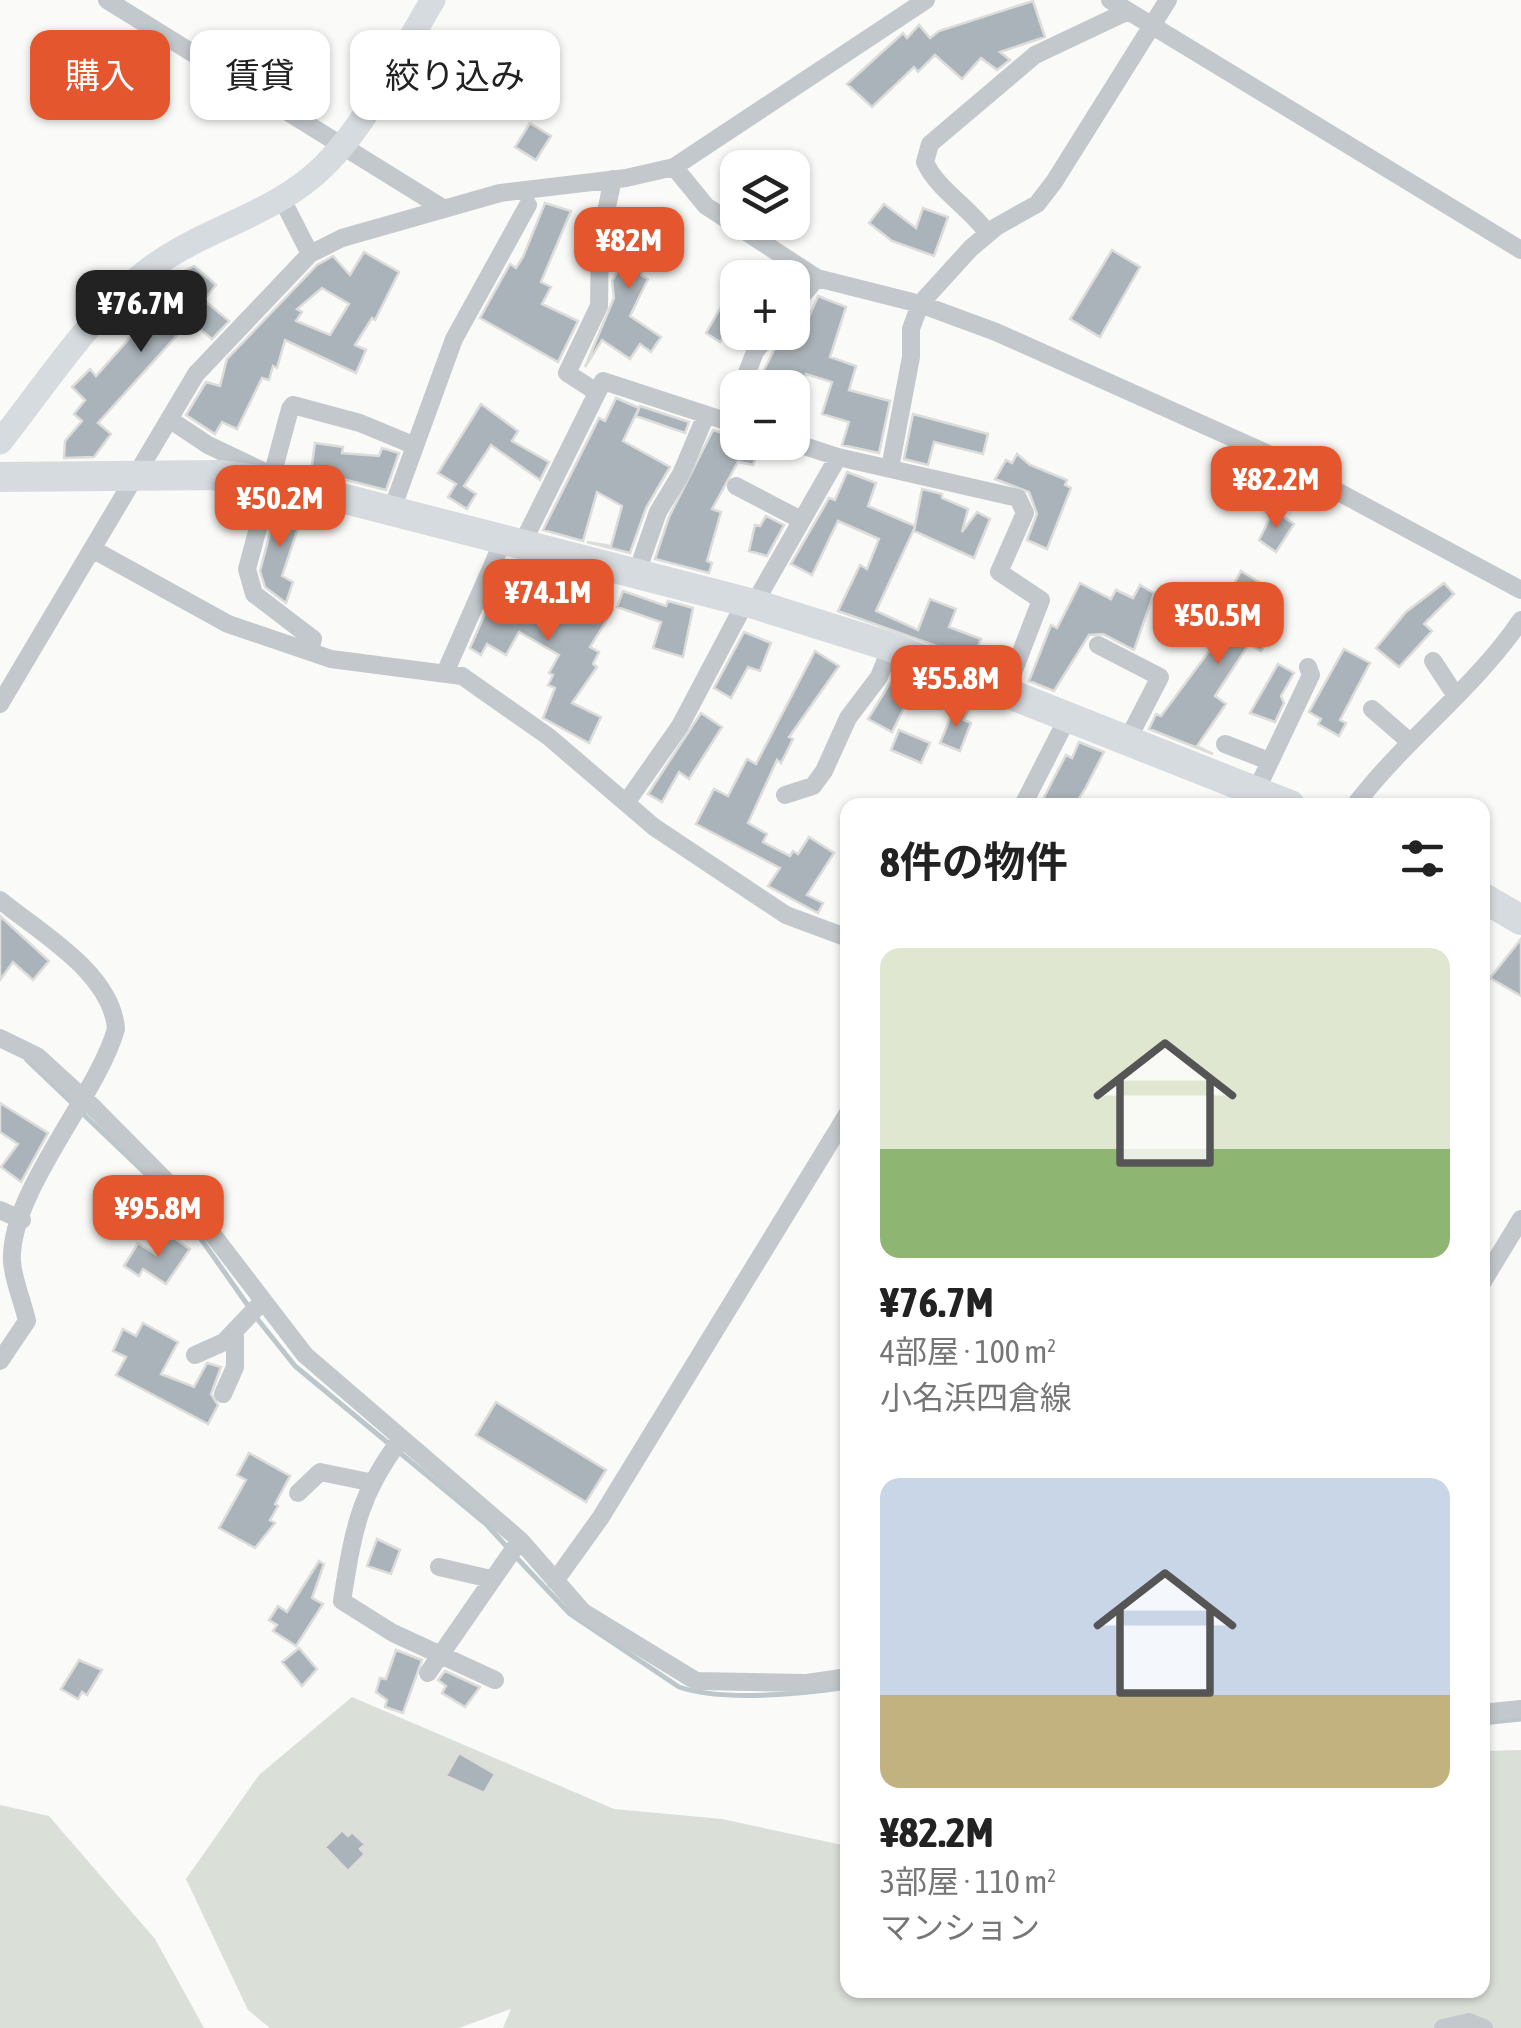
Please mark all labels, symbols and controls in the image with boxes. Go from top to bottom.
chip: 購入 [30,30,170,120]
chip: 賃貸 [190,30,330,120]
chip: 絞り込み [350,30,560,120]
map controls [720,150,810,460]
button: layers [720,150,810,240]
pin: ¥82M [570,207,688,292]
text: ¥82M [596,221,662,258]
button: + [720,260,810,350]
pin: ¥76.7M [60,270,222,355]
text: ¥76.7M [98,284,184,321]
button: − [720,370,810,460]
pin: ¥82.2M [1195,446,1357,531]
text: ¥82.2M [1233,460,1319,497]
pin: ¥50.2M [199,465,361,550]
text: ¥50.2M [237,479,323,516]
pin: ¥74.1M [467,559,629,644]
text: ¥74.1M [505,573,591,610]
pin: ¥50.5M [1137,582,1299,667]
text: ¥50.5M [1175,596,1261,633]
pin: ¥55.8M [875,645,1037,730]
text: ¥55.8M [913,659,999,696]
icon: filters [1395,831,1450,886]
text: 8件の物件 [880,838,1068,886]
icon: home [1075,1013,1255,1193]
pin: ¥95.8M [77,1175,239,1260]
text: ¥95.8M [115,1189,201,1226]
text: ¥76.7M [880,1278,994,1326]
text: 4部屋 · 100 m² [880,1333,1056,1370]
text: 小名浜四倉線 [880,1379,1072,1416]
icon: home [1075,1543,1255,1723]
text: ¥82.2M [880,1808,994,1856]
text: 3部屋 · 110 m² [880,1863,1056,1900]
text: マンション [880,1909,1040,1946]

